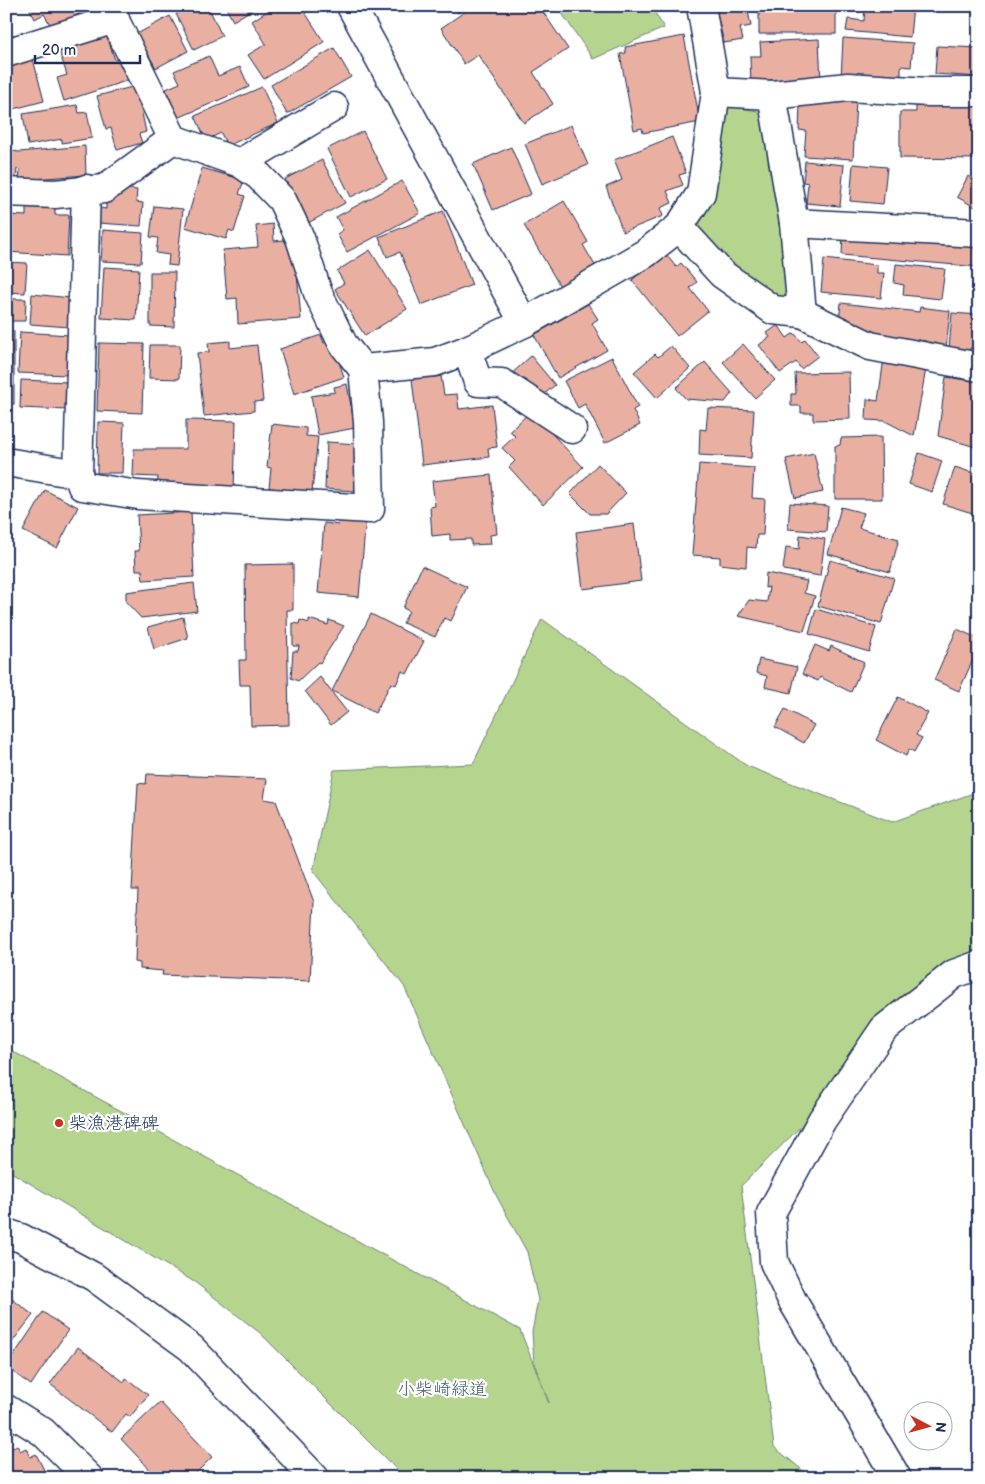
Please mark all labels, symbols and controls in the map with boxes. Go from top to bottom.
scale bar [35,32,140,64]
text: 20 m [42,41,76,60]
place label: 柴漁港碑碑 [69,1113,159,1134]
marker: 柴漁港碑碑 [53,1117,65,1129]
park label: 小柴崎緑道 [397,1379,487,1400]
north arrow [902,1402,952,1452]
text: N [931,1421,949,1433]

